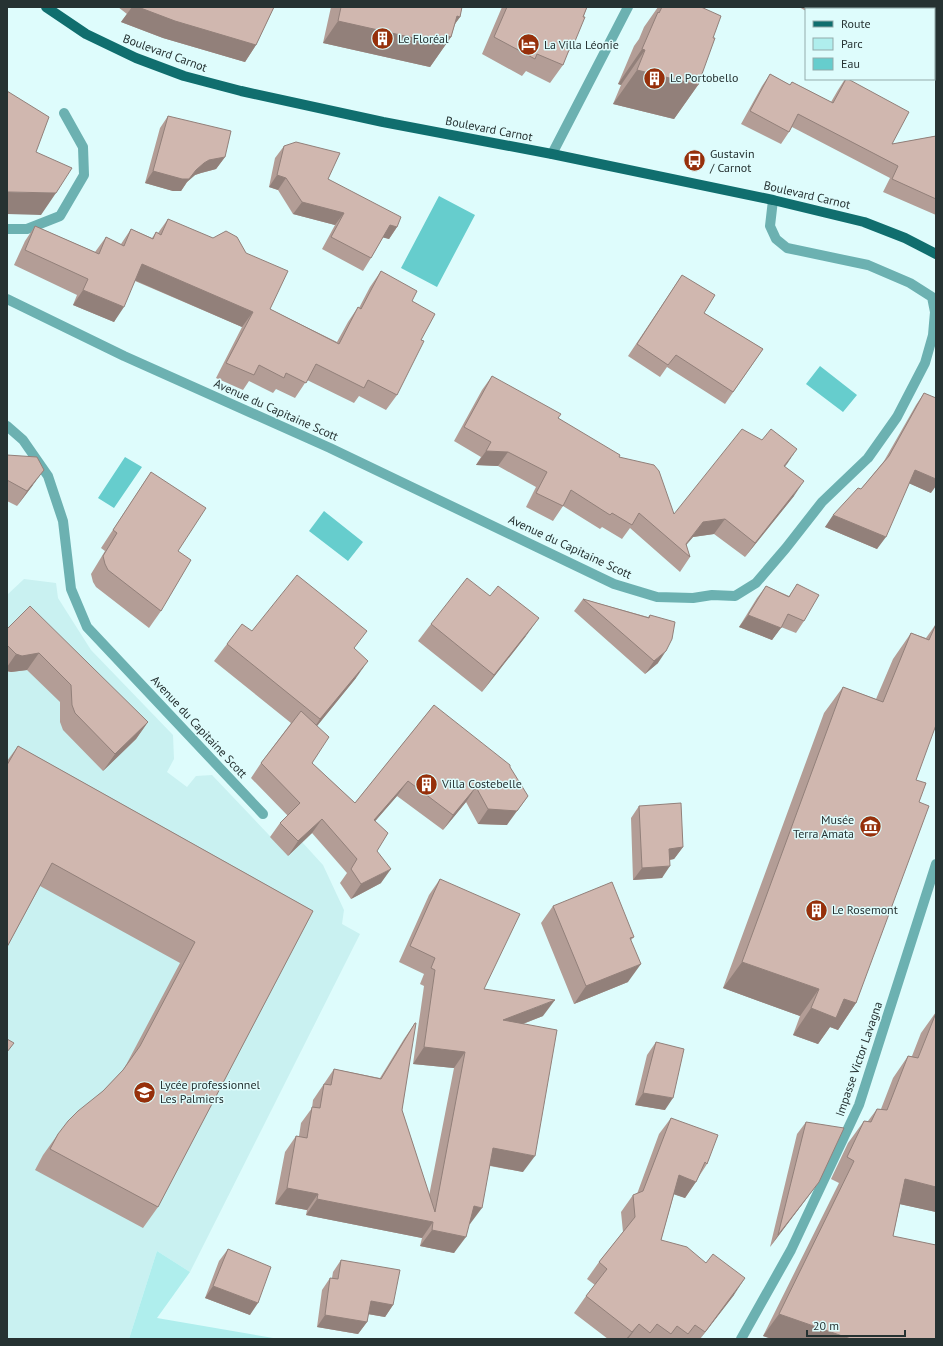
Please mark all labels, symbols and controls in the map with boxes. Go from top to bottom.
legend [805,8,935,80]
text: Route [841,16,871,31]
building icon: Le Floréal [370,26,396,52]
street label: Boulevard Carnot [121,30,209,75]
place label: Le Floréal [398,31,449,46]
hotel icon: La Villa Léonie [515,32,541,58]
text: Parc [841,36,863,51]
place label: La Villa Léonie [544,37,619,52]
text: Eau [841,56,860,71]
building icon: Le Portobello [642,65,668,91]
place label: Le Portobello [670,70,738,85]
street label: Boulevard Carnot [444,113,534,144]
place label: Gustavin / Carnot [709,146,754,175]
bus stop icon: Gustavin / Carnot [681,148,707,174]
street label: Boulevard Carnot [762,177,852,212]
street label: Avenue du Capitaine Scott [212,375,341,444]
street label: Avenue du Capitaine Scott [506,511,634,582]
street label: Avenue du Capitaine Scott [148,672,251,781]
building icon: Villa Costebelle [413,771,439,797]
place label: Villa Costebelle [441,776,522,791]
place label: Musée Terra Amata [793,812,854,841]
museum icon: Musée Terra Amata [857,814,883,840]
building icon: Le Rosemont [804,897,830,923]
place label: Le Rosemont [832,902,898,917]
street label: Impasse Victor Lavagna [832,999,885,1118]
place label: Lycée professionnel Les Palmiers [160,1077,261,1106]
school or university icon: Lycée professionnel Les Palmiers [131,1079,157,1105]
scale bar [807,1312,905,1338]
text: 20 m [813,1318,839,1333]

